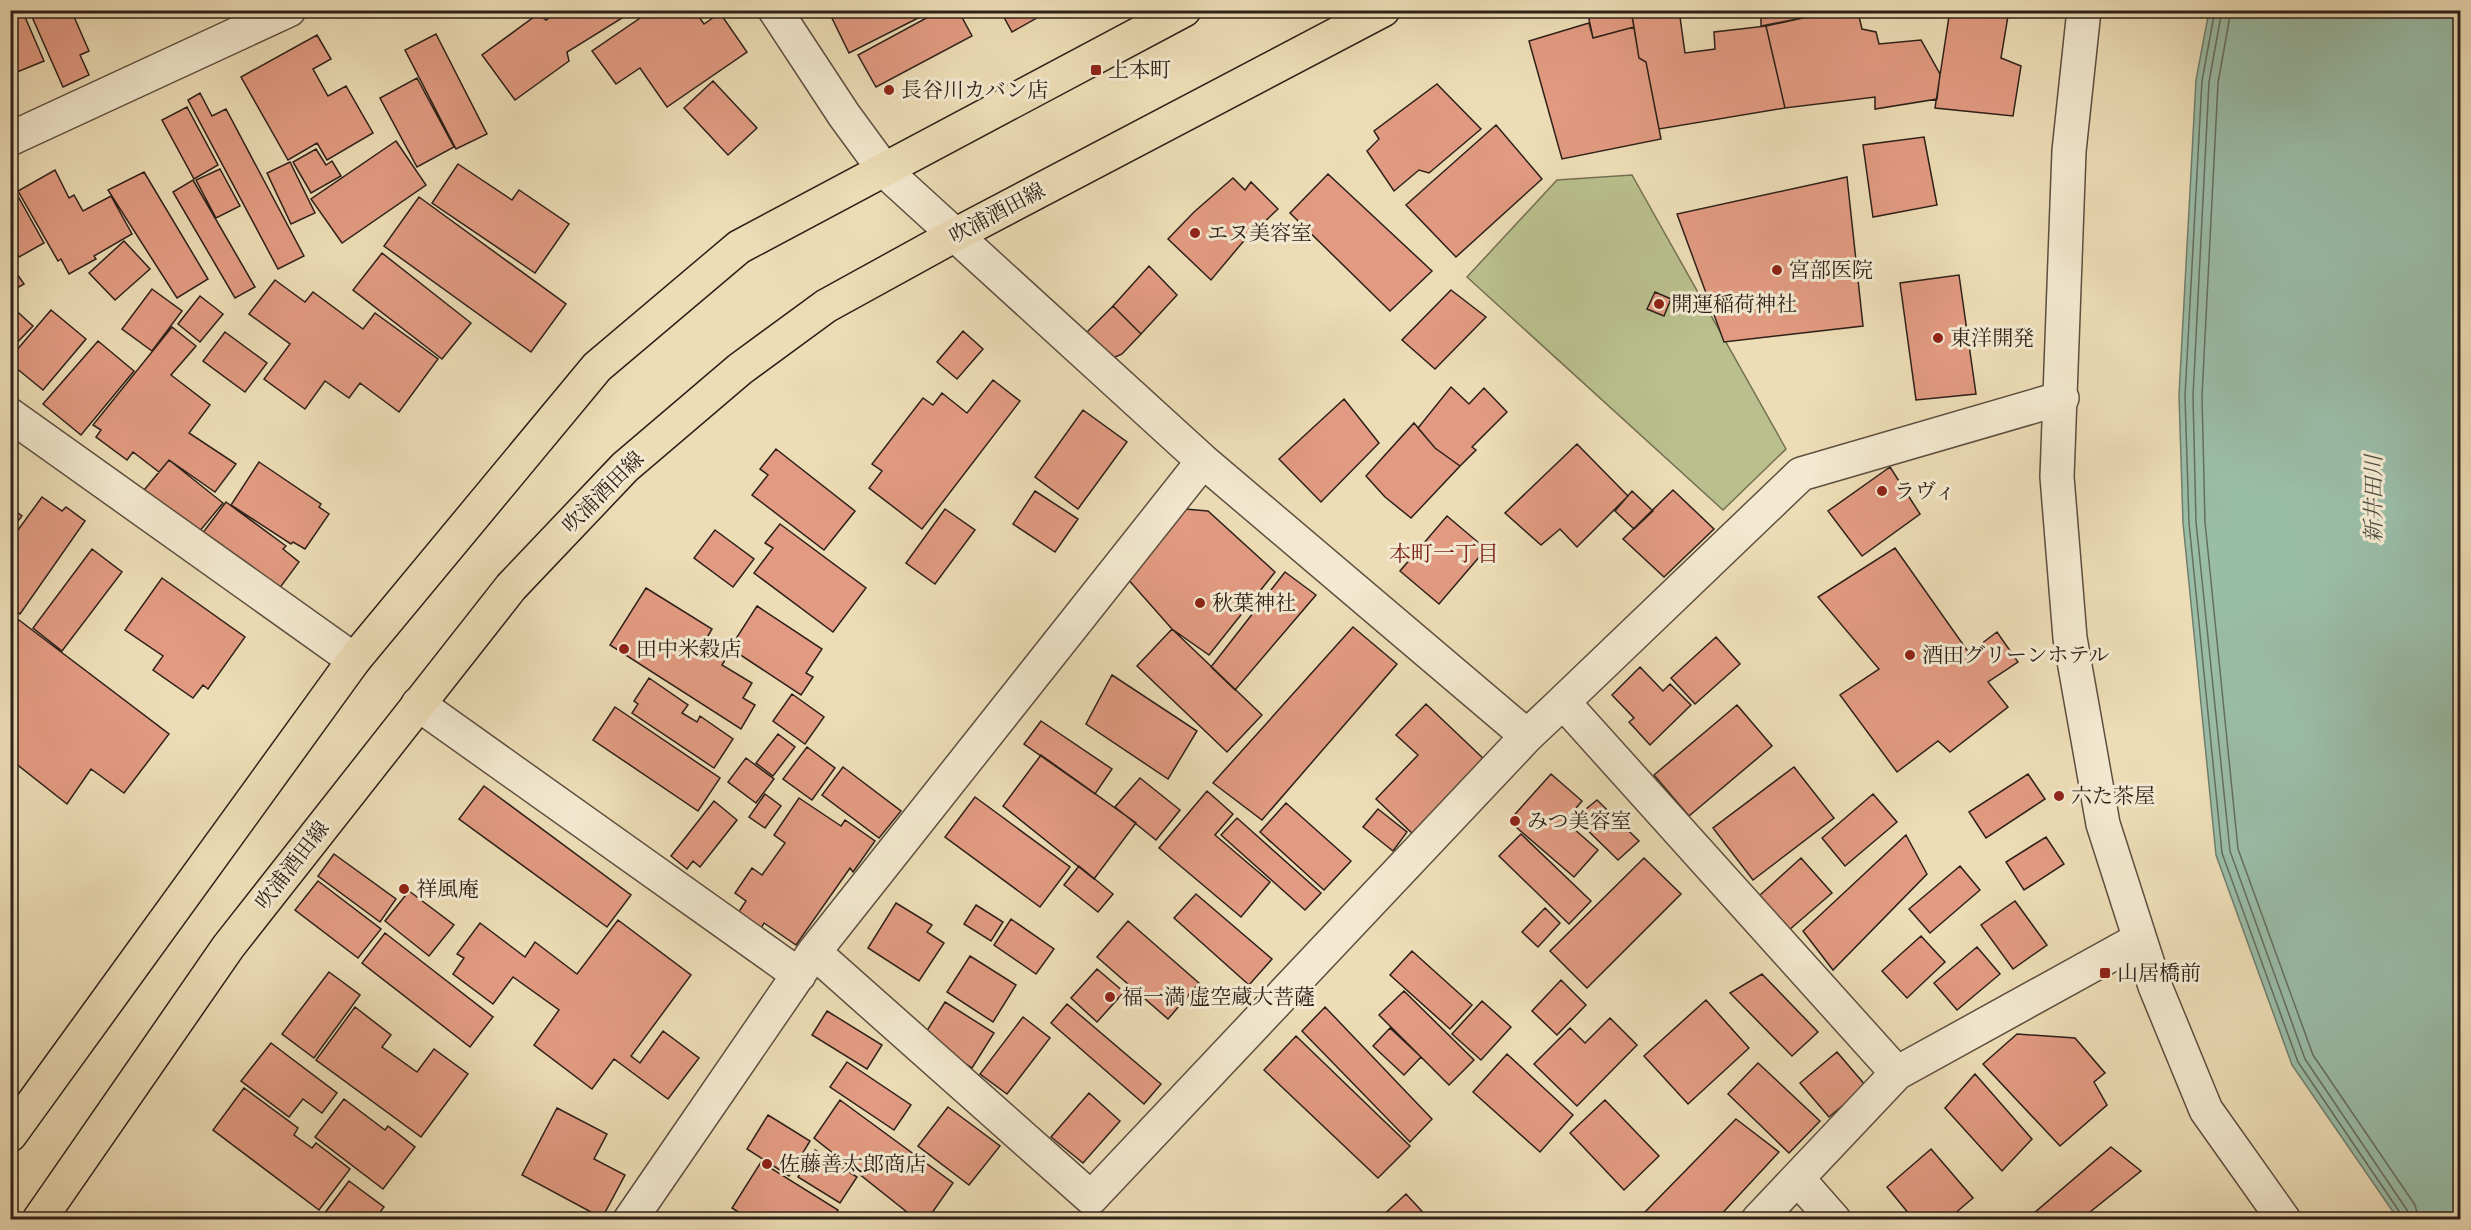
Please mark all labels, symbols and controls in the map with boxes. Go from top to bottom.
place label: 上本町 [1108,58,1171,84]
marker: 上本町 [1089,63,1103,77]
place label: 長谷川カバン店 [901,78,1048,104]
marker: 長谷川カバン店 [882,83,896,97]
street label: 吹浦酒田線 [945,178,1050,250]
place label: エヌ美容室 [1207,221,1312,247]
marker: エヌ美容室 [1188,226,1202,240]
place label: 宮部医院 [1789,258,1873,284]
marker: 宮部医院 [1770,263,1784,277]
place label: 開運稲荷神社 [1671,292,1797,318]
marker: 開運稲荷神社 [1652,297,1666,311]
place label: 東洋開発 [1950,326,2034,352]
marker: 東洋開発 [1931,331,1945,345]
street label: 吹浦酒田線 [557,446,650,539]
water label: 新井田川 [2361,453,2388,543]
place label: ラヴィ [1894,479,1956,505]
marker: ラヴィ [1875,484,1889,498]
district label: 本町一丁目 [1389,541,1499,568]
place label: 秋葉神社 [1212,591,1296,617]
marker: 秋葉神社 [1193,596,1207,610]
place label: 田中米穀店 [636,637,741,663]
marker: 田中米穀店 [617,642,631,656]
place label: 酒田グリーンホテル [1922,643,2110,669]
marker: 酒田グリーンホテル [1903,648,1917,662]
place label: 六た茶屋 [2071,784,2155,810]
marker: 六た茶屋 [2052,789,2066,803]
place label: みつ美容室 [1527,809,1632,835]
marker: みつ美容室 [1508,814,1522,828]
street label: 吹浦酒田線 [250,816,335,915]
place label: 祥風庵 [416,877,479,903]
marker: 祥風庵 [397,882,411,896]
place label: 山居橋前 [2117,961,2201,987]
marker: 山居橋前 [2098,966,2112,980]
place label: 福一満 虚空蔵大菩薩 [1122,985,1315,1011]
marker: 福一満 虚空蔵大菩薩 [1103,990,1117,1004]
place label: 佐藤善太郎商店 [779,1152,926,1178]
marker: 佐藤善太郎商店 [760,1157,774,1171]

